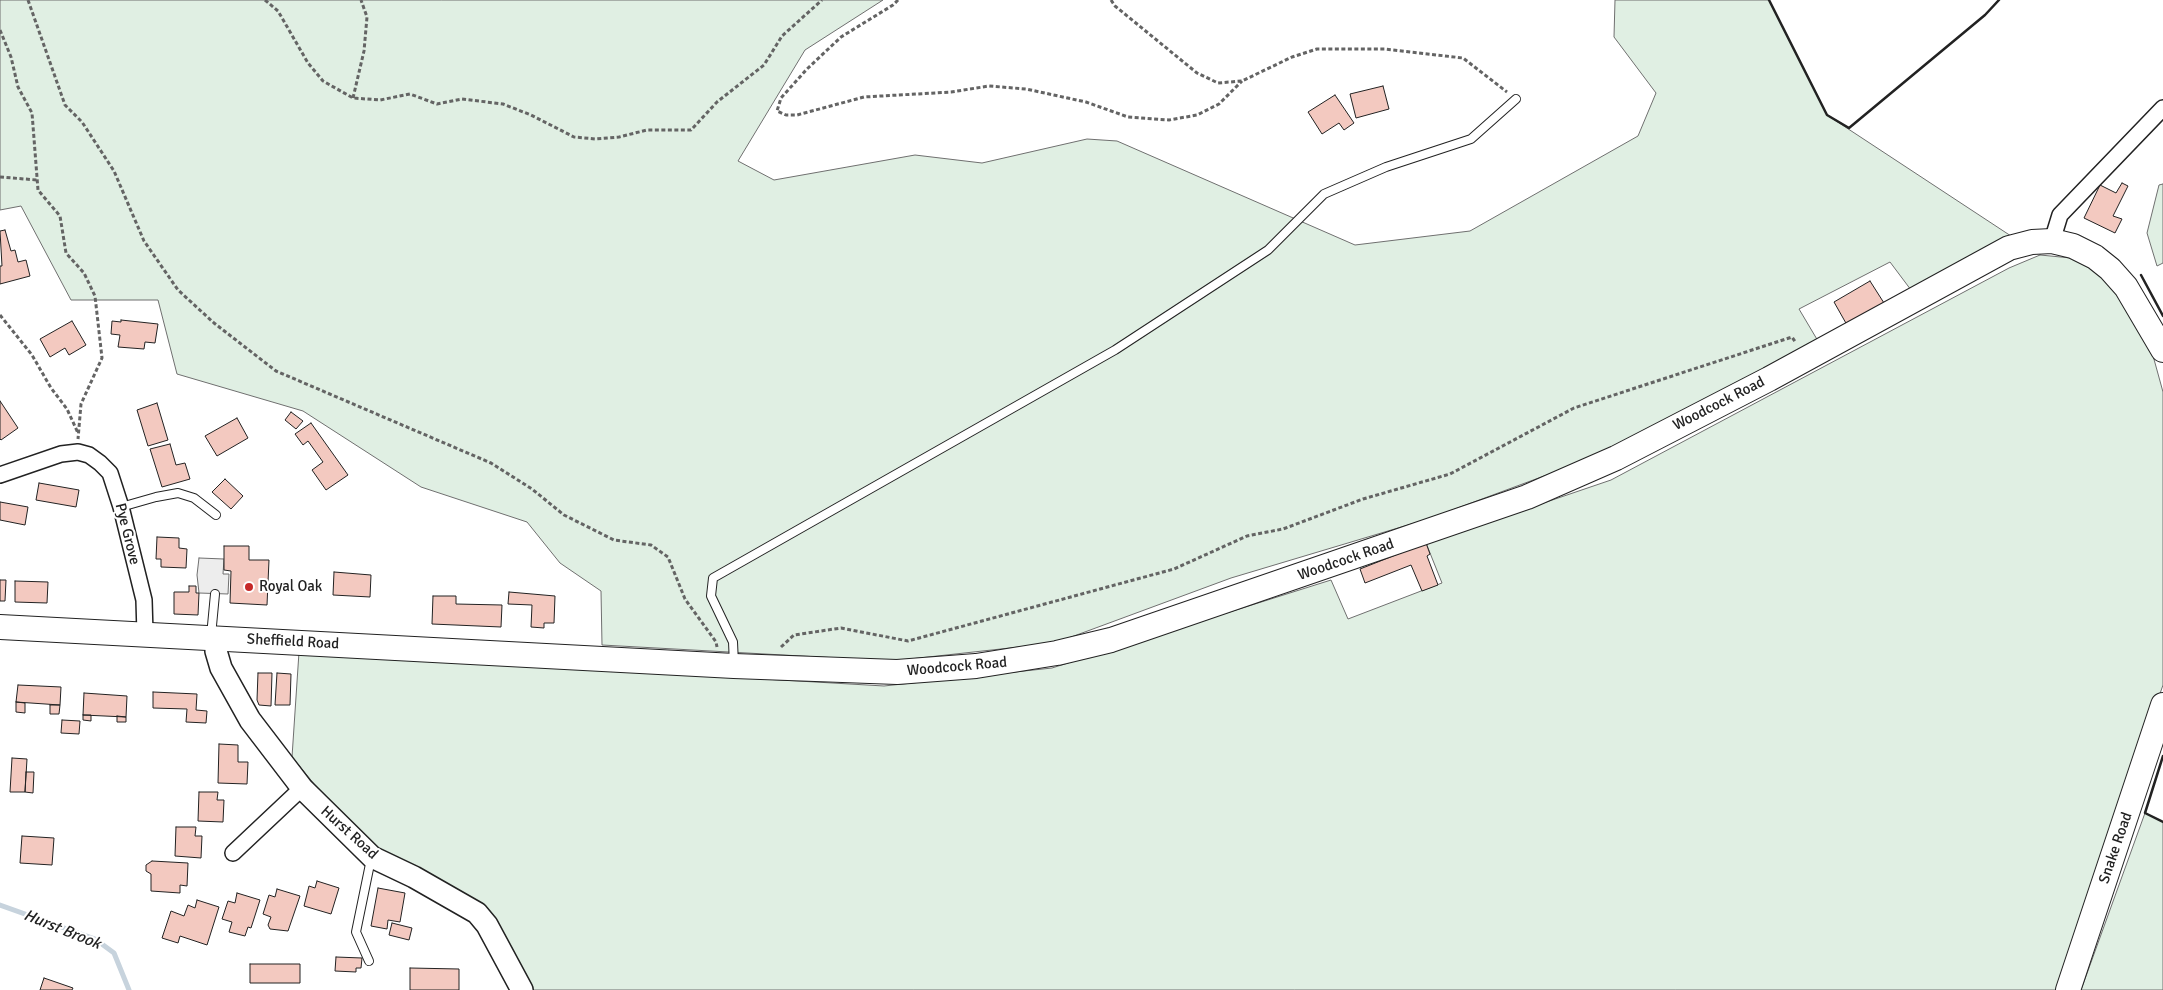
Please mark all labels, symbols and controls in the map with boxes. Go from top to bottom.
street label: Woodcock Road [1670,373,1768,435]
street label: Pye Grove [111,501,143,567]
street label: Woodcock Road [1296,535,1396,585]
place label: Royal Oak [259,578,322,596]
marker: Royal Oak [243,581,255,593]
street label: Sheffield Road [246,631,340,653]
street label: Woodcock Road [906,654,1008,680]
street label: Hurst Road [317,803,381,863]
street label: Snake Road [2095,810,2137,886]
water label: Hurst Brook [21,906,103,954]

